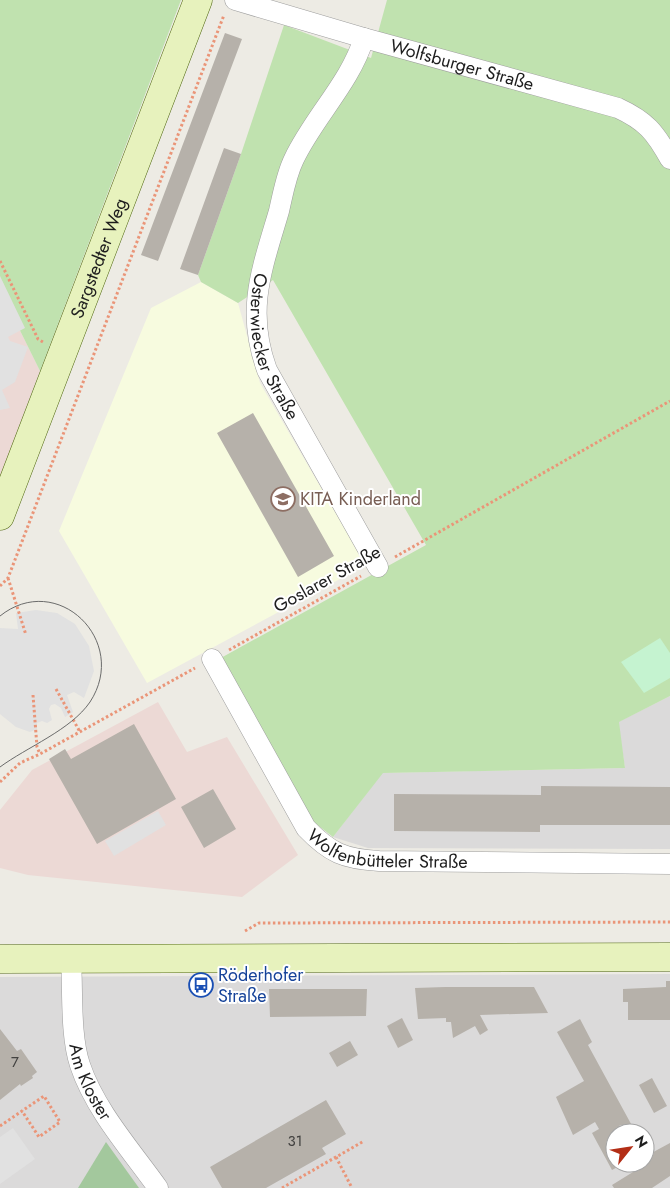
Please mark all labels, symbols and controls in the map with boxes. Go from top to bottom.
street label: Wolfsburger Straße [387,33,537,97]
street label: Sargstedter Weg [64,194,134,322]
street label: Osterwiecker Straße [243,271,305,425]
school or university icon: KITA Kinderland [270,486,296,512]
place label: KITA Kinderland [300,486,421,512]
street label: Goslarer Straße [269,539,385,619]
street label: Wolfenbütteler Straße [301,823,468,875]
place label: Röderhofer Straße [218,962,304,1009]
bus stop icon: Röderhofer Straße [188,972,214,998]
street label: Am Kloster [62,1041,119,1127]
house number: 7 [11,1051,19,1073]
north arrow [605,1123,655,1173]
house number: 31 [288,1130,302,1152]
text: N [630,1132,653,1151]

